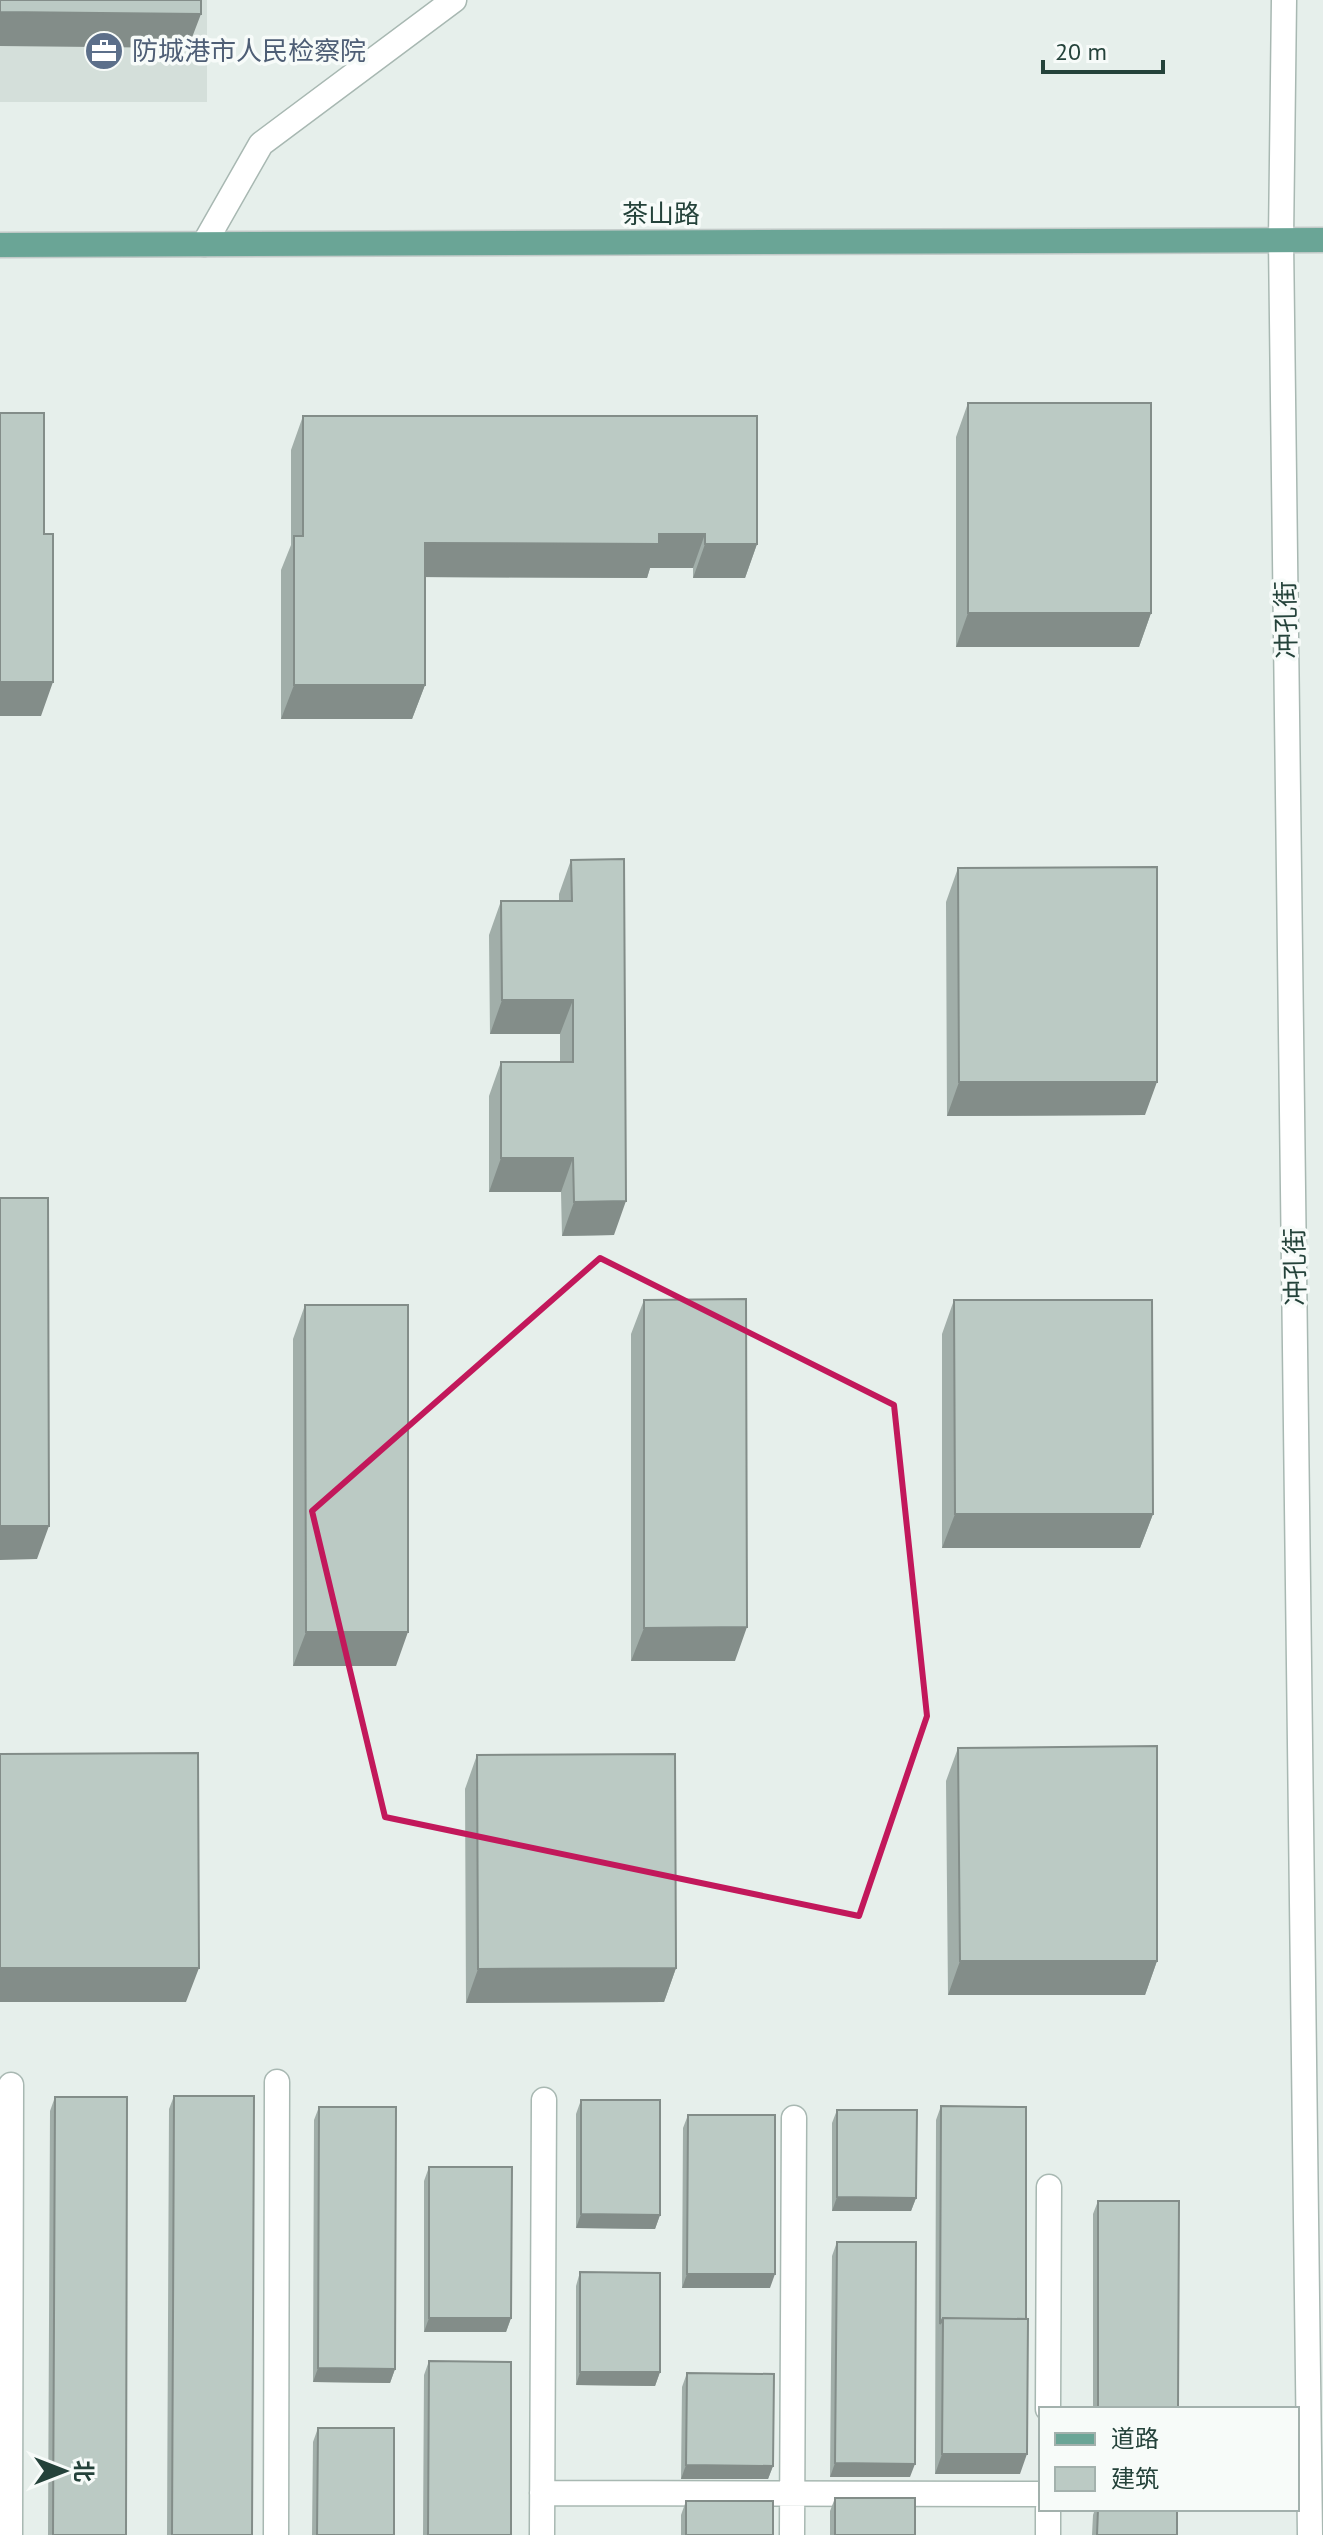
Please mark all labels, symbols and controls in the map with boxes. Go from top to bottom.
scale bar [1043,24,1163,74]
office icon: 防城港市人民检察院 [83,30,125,72]
place label: 防城港市人民检察院 [132,34,366,67]
text: 20 m [1055,36,1107,67]
street label: 茶山路 [622,197,700,230]
street label: 冲孔街 [1268,581,1303,659]
street label: 冲孔街 [1277,1228,1312,1306]
legend [1039,2407,1299,2511]
text: 道路 [1111,2423,1159,2454]
north arrow [24,2431,104,2511]
text: 北 [70,2460,98,2482]
text: 建筑 [1111,2463,1159,2494]

